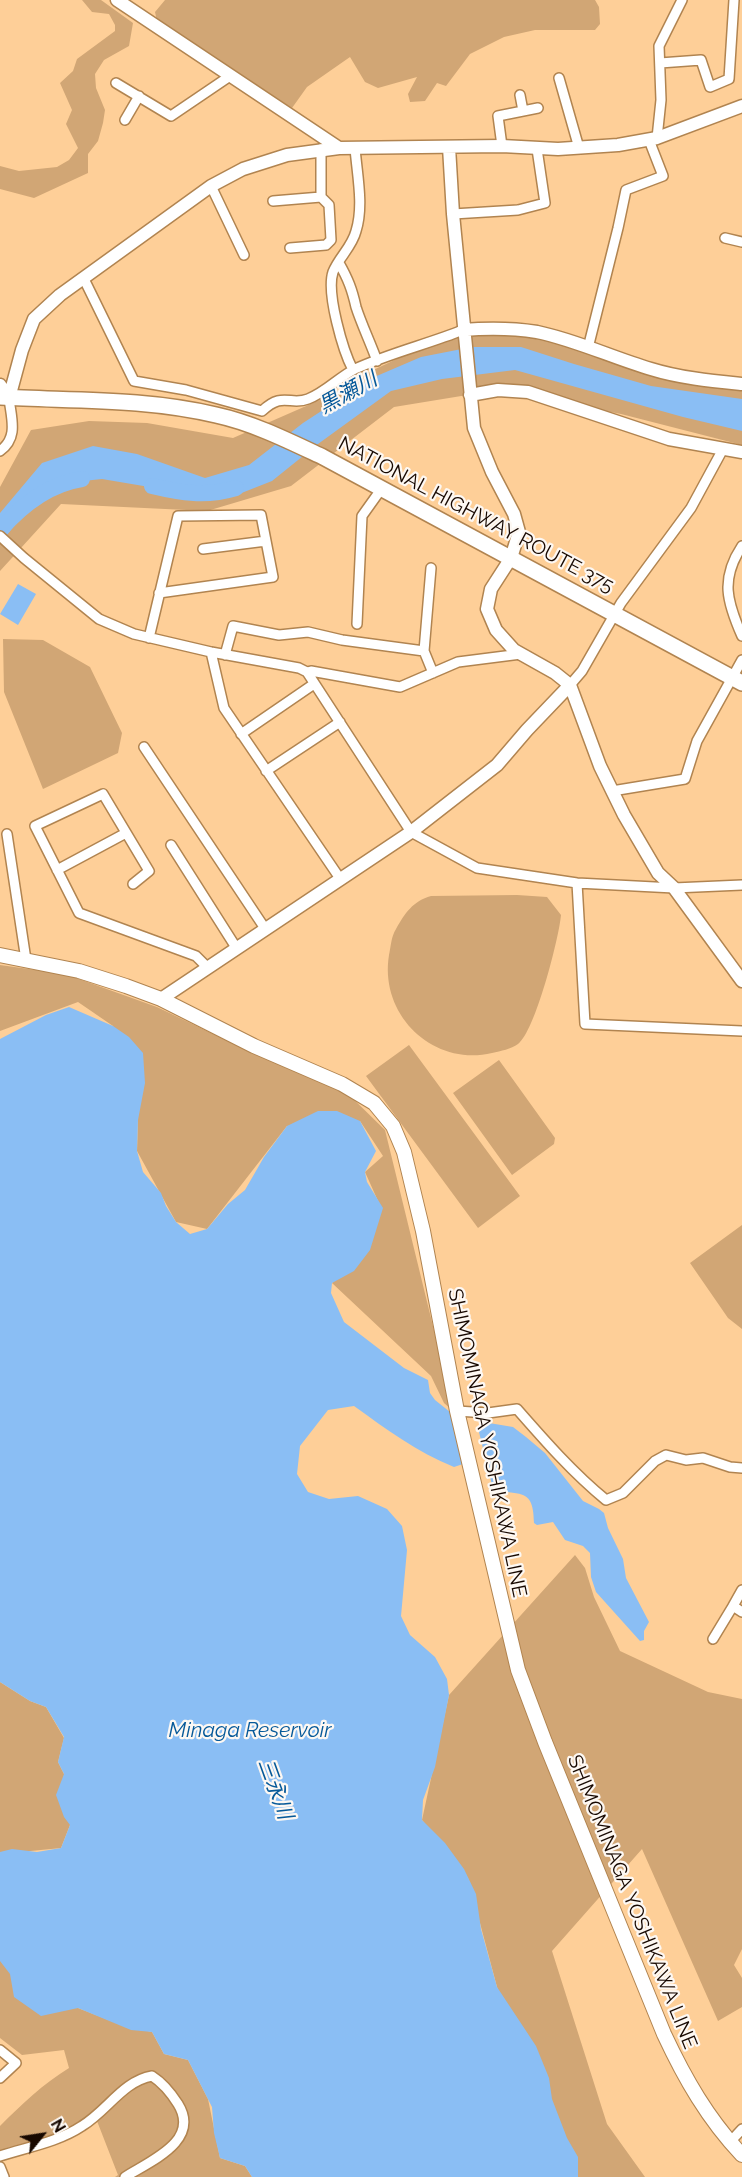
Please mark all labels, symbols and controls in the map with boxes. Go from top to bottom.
water label: 黒瀬川 [314,367,382,419]
street label: NATIONAL HIGHWAY ROUTE 375 [334,432,618,598]
street label: SHIMOMINAGA YOSHIKAWA LINE [443,1286,531,1600]
water label: Minaga Reservoir [169,1718,331,1744]
street label: SHIMOMINAGA YOSHIKAWA LINE [562,1751,702,2053]
water label: 三永川 [252,1755,298,1823]
north arrow [12,2105,72,2165]
text: N [47,2116,69,2136]

